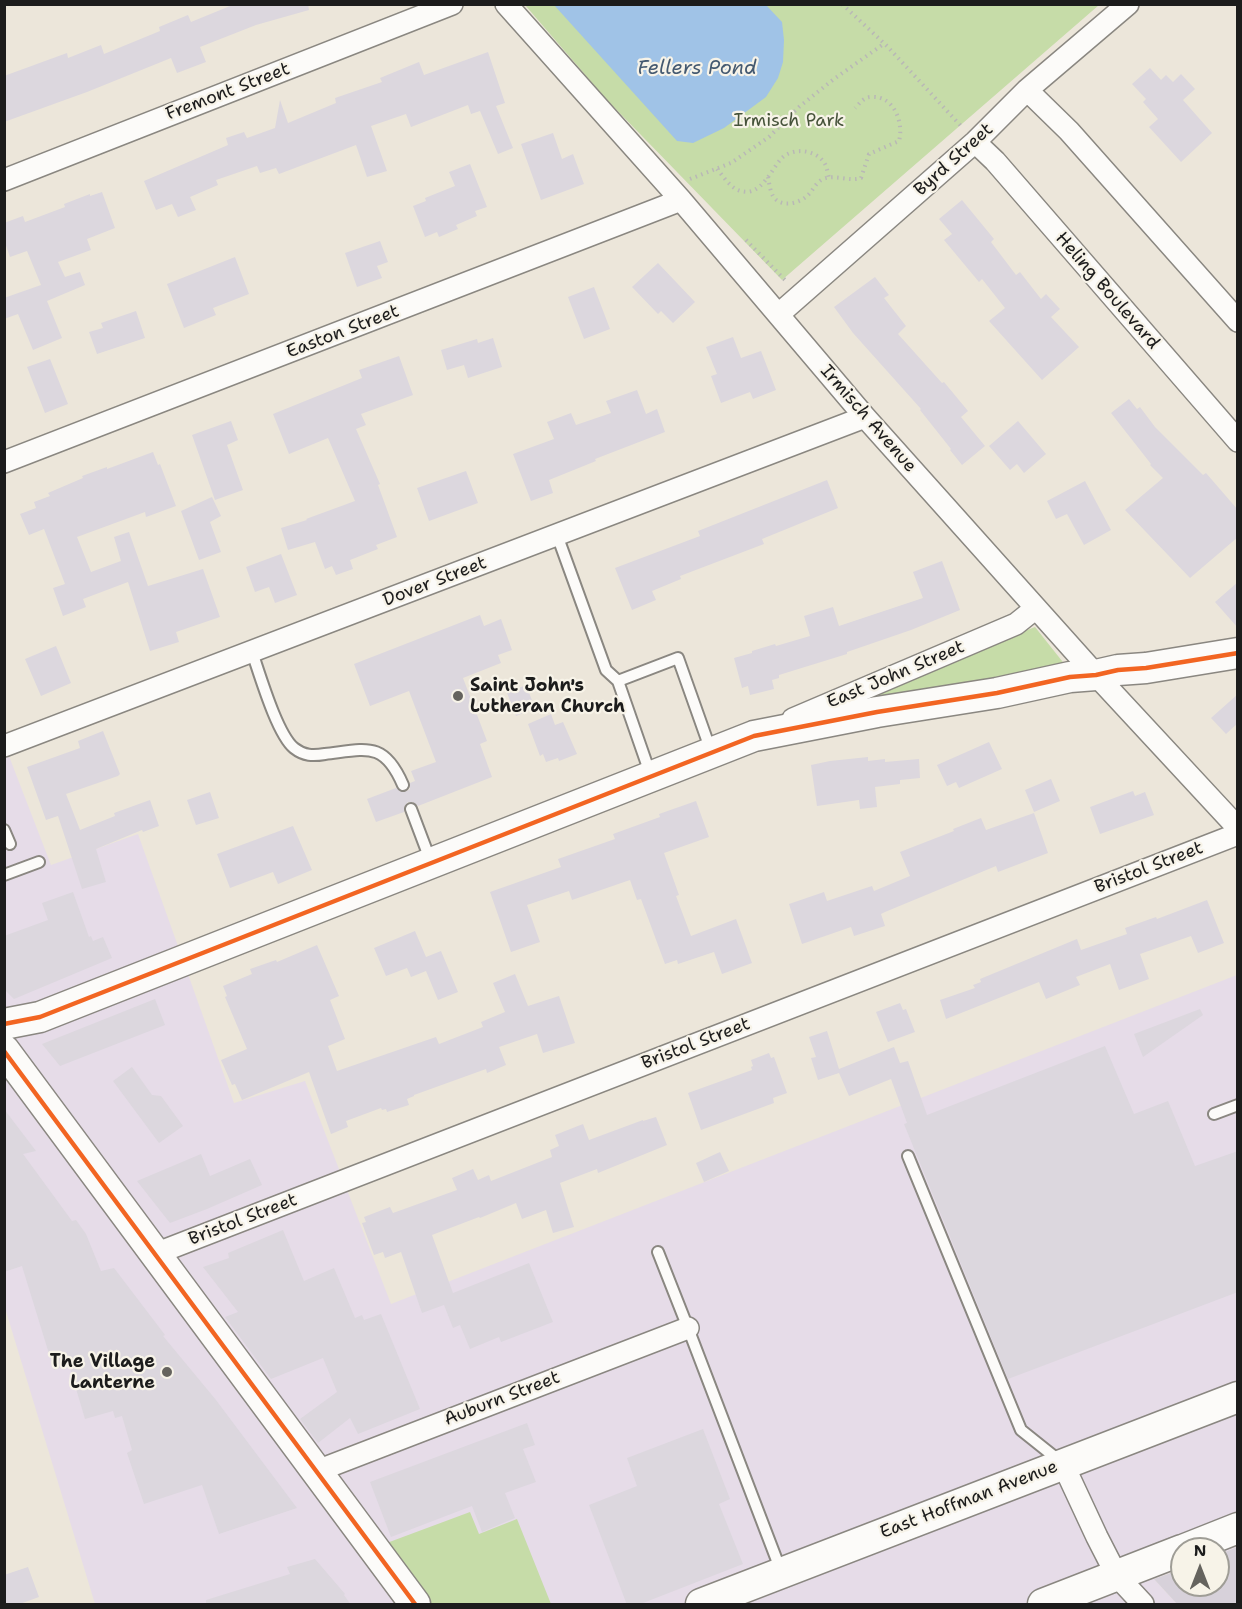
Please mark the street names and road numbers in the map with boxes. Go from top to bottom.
street label: Fremont Street [163,58,293,126]
street label: Byrd Street [910,119,998,201]
street label: Heling Boulevard [1050,228,1164,354]
street label: Easton Street [284,301,402,363]
street label: Irmisch Avenue [815,361,921,477]
street label: Dover Street [380,552,490,612]
street label: East John Street [824,636,968,714]
street label: Bristol Street [1092,837,1206,899]
street label: Bristol Street [639,1013,753,1075]
street label: Bristol Street [186,1189,300,1251]
street label: Auburn Street [441,1367,563,1431]
street label: East Hoffman Avenue [877,1456,1061,1544]

